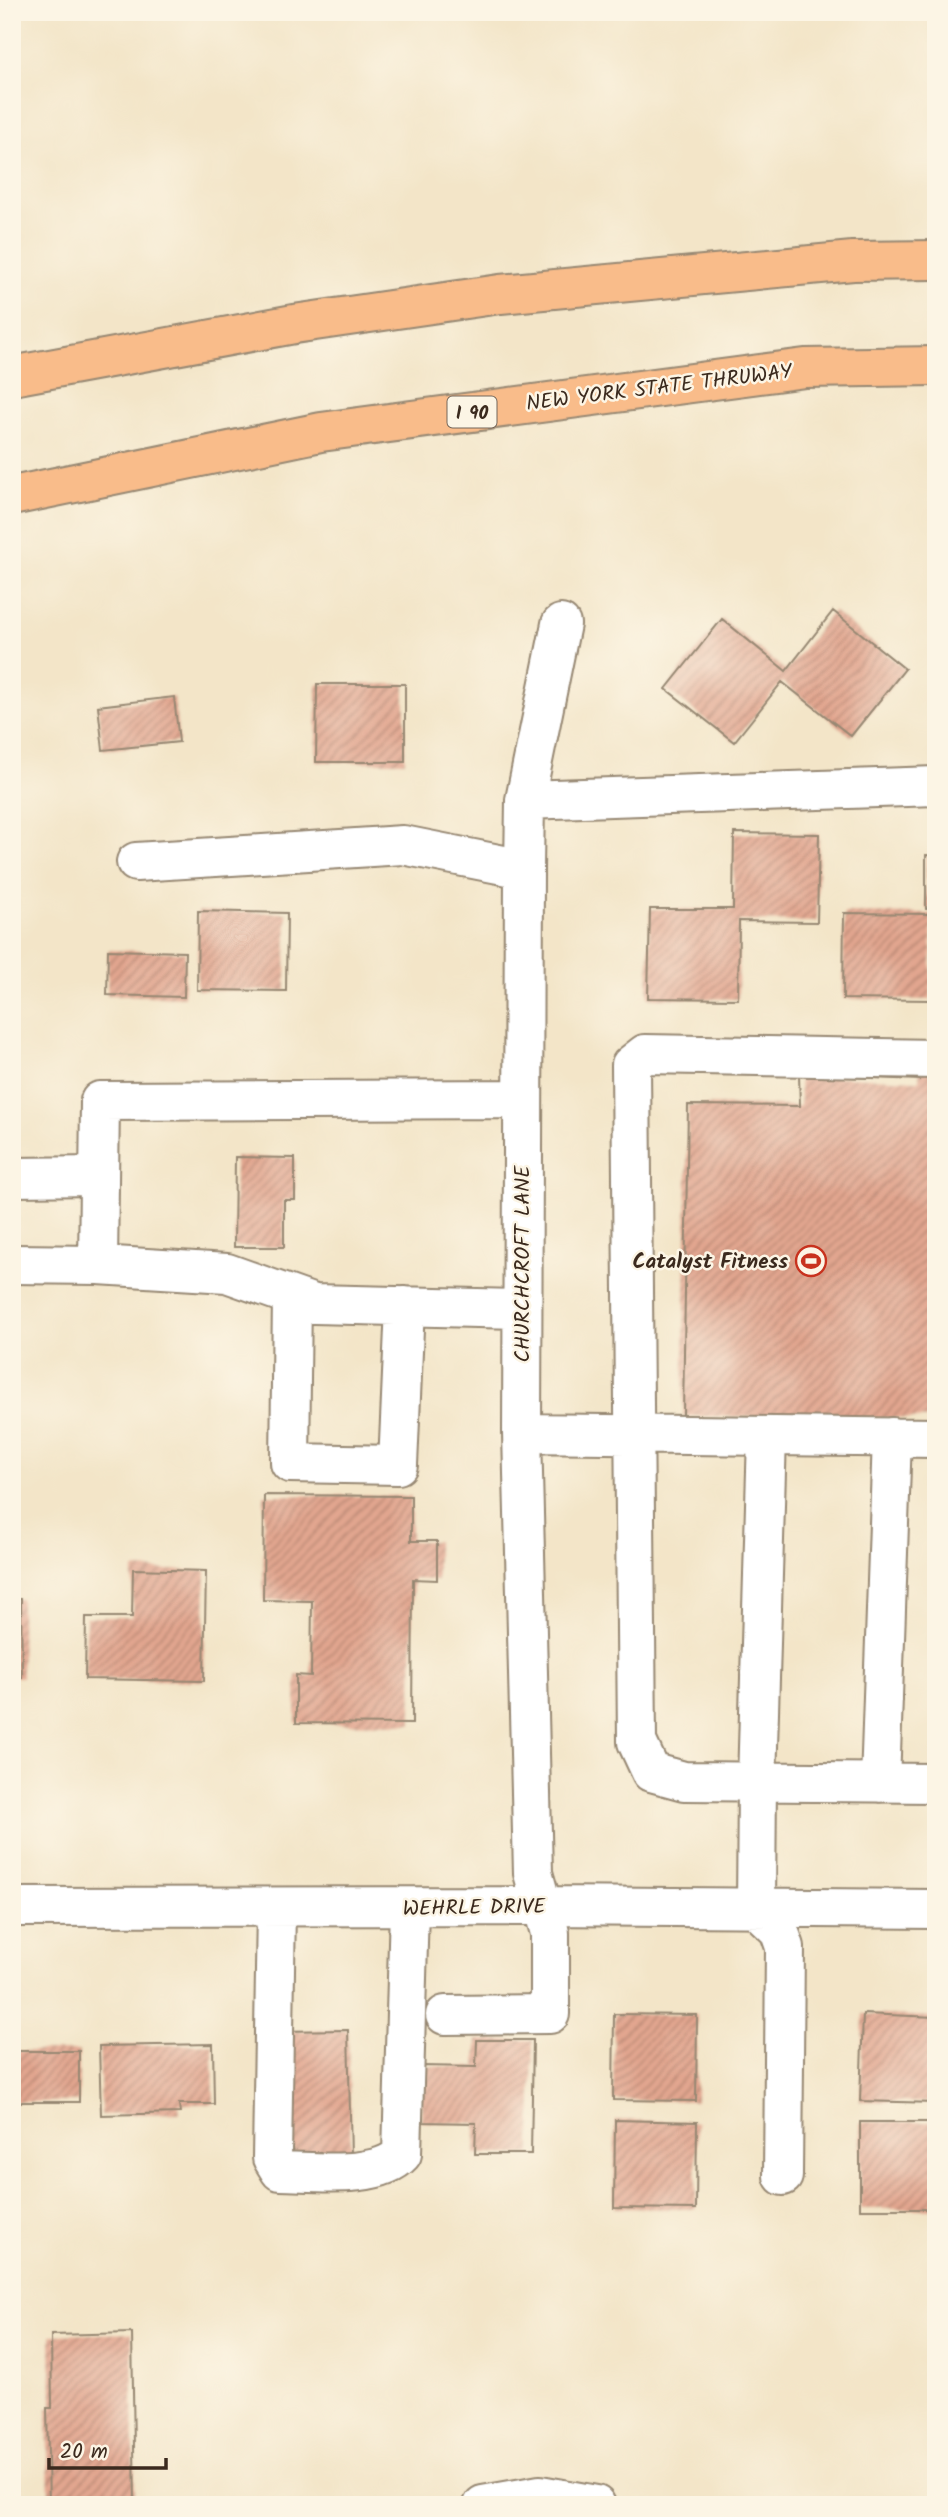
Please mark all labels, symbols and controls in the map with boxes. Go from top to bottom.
street label: NEW YORK STATE THRUWAY [524,356,795,421]
road number: I 90 [448,396,496,428]
street label: CHURCHCROFT LANE [507,1165,540,1363]
sports icon: Catalyst Fitness [794,1244,828,1278]
place label: Catalyst Fitness [632,1246,788,1279]
street label: WEHRLE DRIVE [402,1891,547,1926]
scale bar [49,2426,166,2470]
text: 20 m [60,2436,108,2469]

